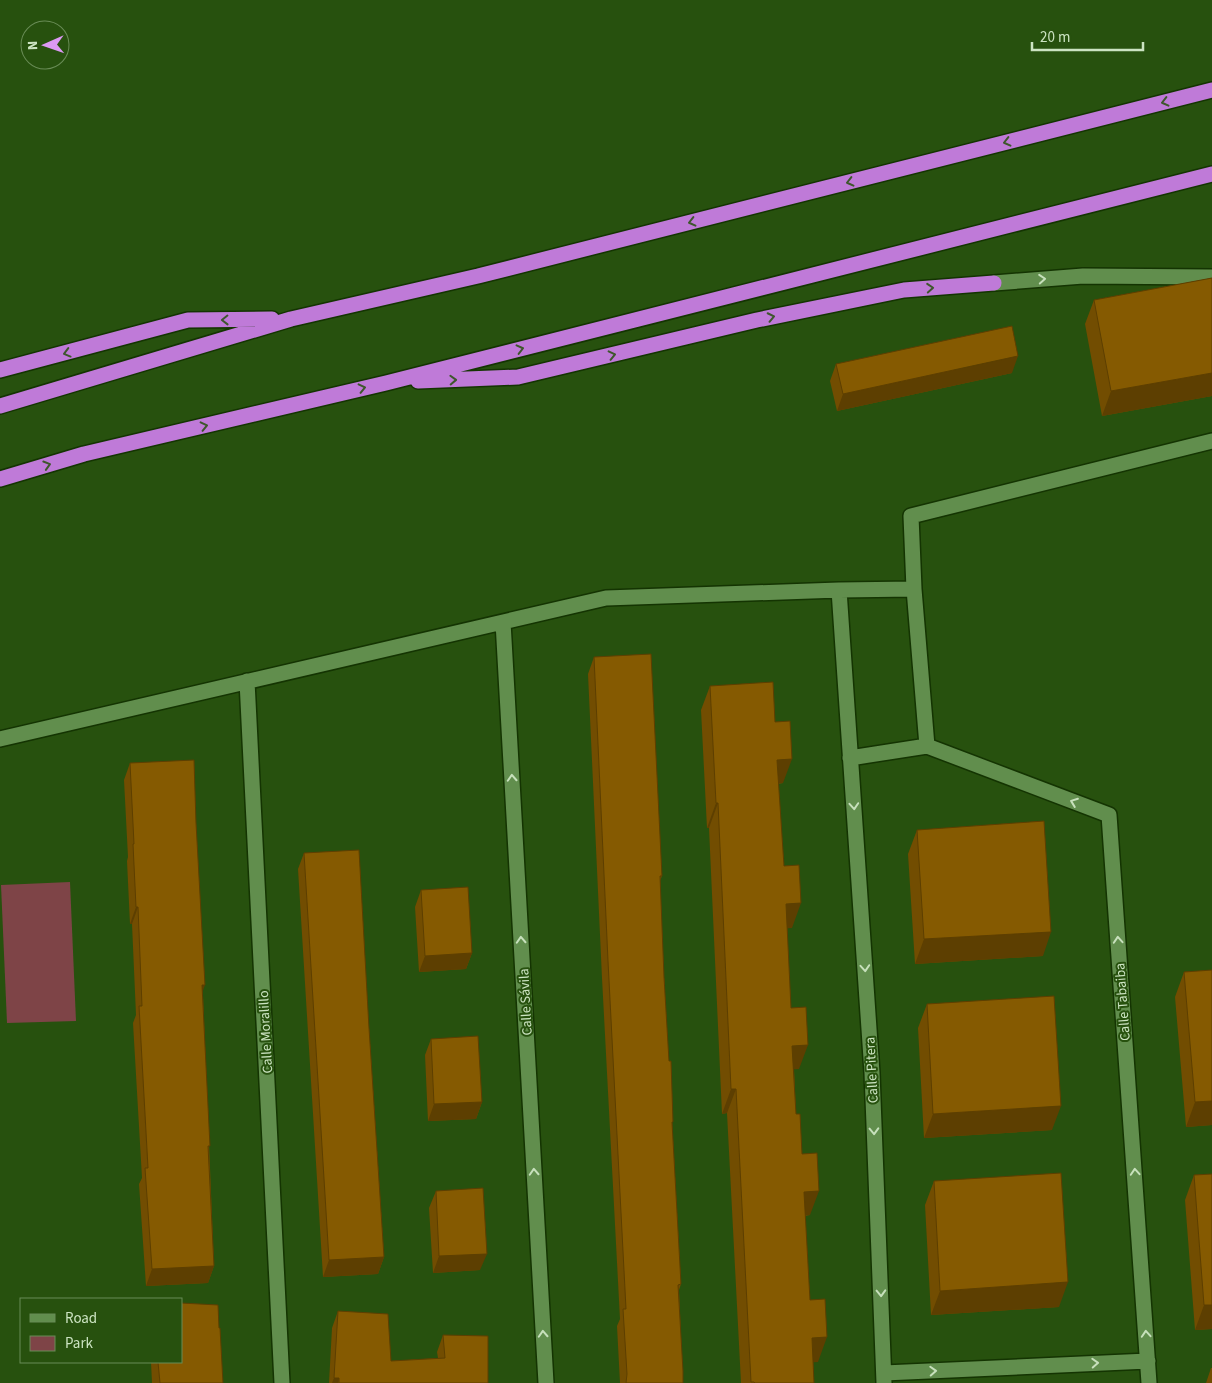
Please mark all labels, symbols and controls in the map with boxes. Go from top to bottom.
north arrow [20,20,70,70]
scale bar [1032,20,1143,52]
text: 20 m [1040,27,1070,48]
text: N [23,40,43,50]
one-way arrow [1160,96,1169,107]
one-way arrow [1003,136,1012,147]
one-way arrow [845,176,854,187]
one-way arrow [688,216,697,227]
one-way arrow [1039,274,1047,285]
one-way arrow [927,283,935,294]
one-way arrow [766,313,775,323]
one-way arrow [221,315,228,325]
one-way arrow [516,344,524,355]
one-way arrow [63,347,71,357]
one-way arrow [608,350,616,360]
one-way arrow [449,374,457,385]
one-way arrow [358,383,367,394]
one-way arrow [200,421,209,432]
one-way arrow [42,461,50,471]
one-way arrow [506,773,517,781]
one-way arrow [1070,798,1079,808]
one-way arrow [848,802,859,810]
one-way arrow [516,936,527,944]
one-way arrow [1113,936,1124,944]
street label: Calle Tabaiba [1110,962,1136,1042]
one-way arrow [859,965,870,973]
street label: Calle Sávila [514,968,538,1036]
street label: Calle Moralillo [254,990,278,1074]
street label: Calle Pitera [860,1036,884,1104]
one-way arrow [869,1127,879,1135]
one-way arrow [529,1168,540,1176]
one-way arrow [1129,1168,1140,1176]
one-way arrow [875,1289,886,1297]
legend [20,1298,182,1363]
text: Road [65,1308,97,1329]
one-way arrow [538,1330,549,1338]
one-way arrow [1141,1330,1152,1338]
text: Park [65,1333,94,1354]
one-way arrow [1091,1358,1099,1369]
one-way arrow [929,1365,937,1376]

